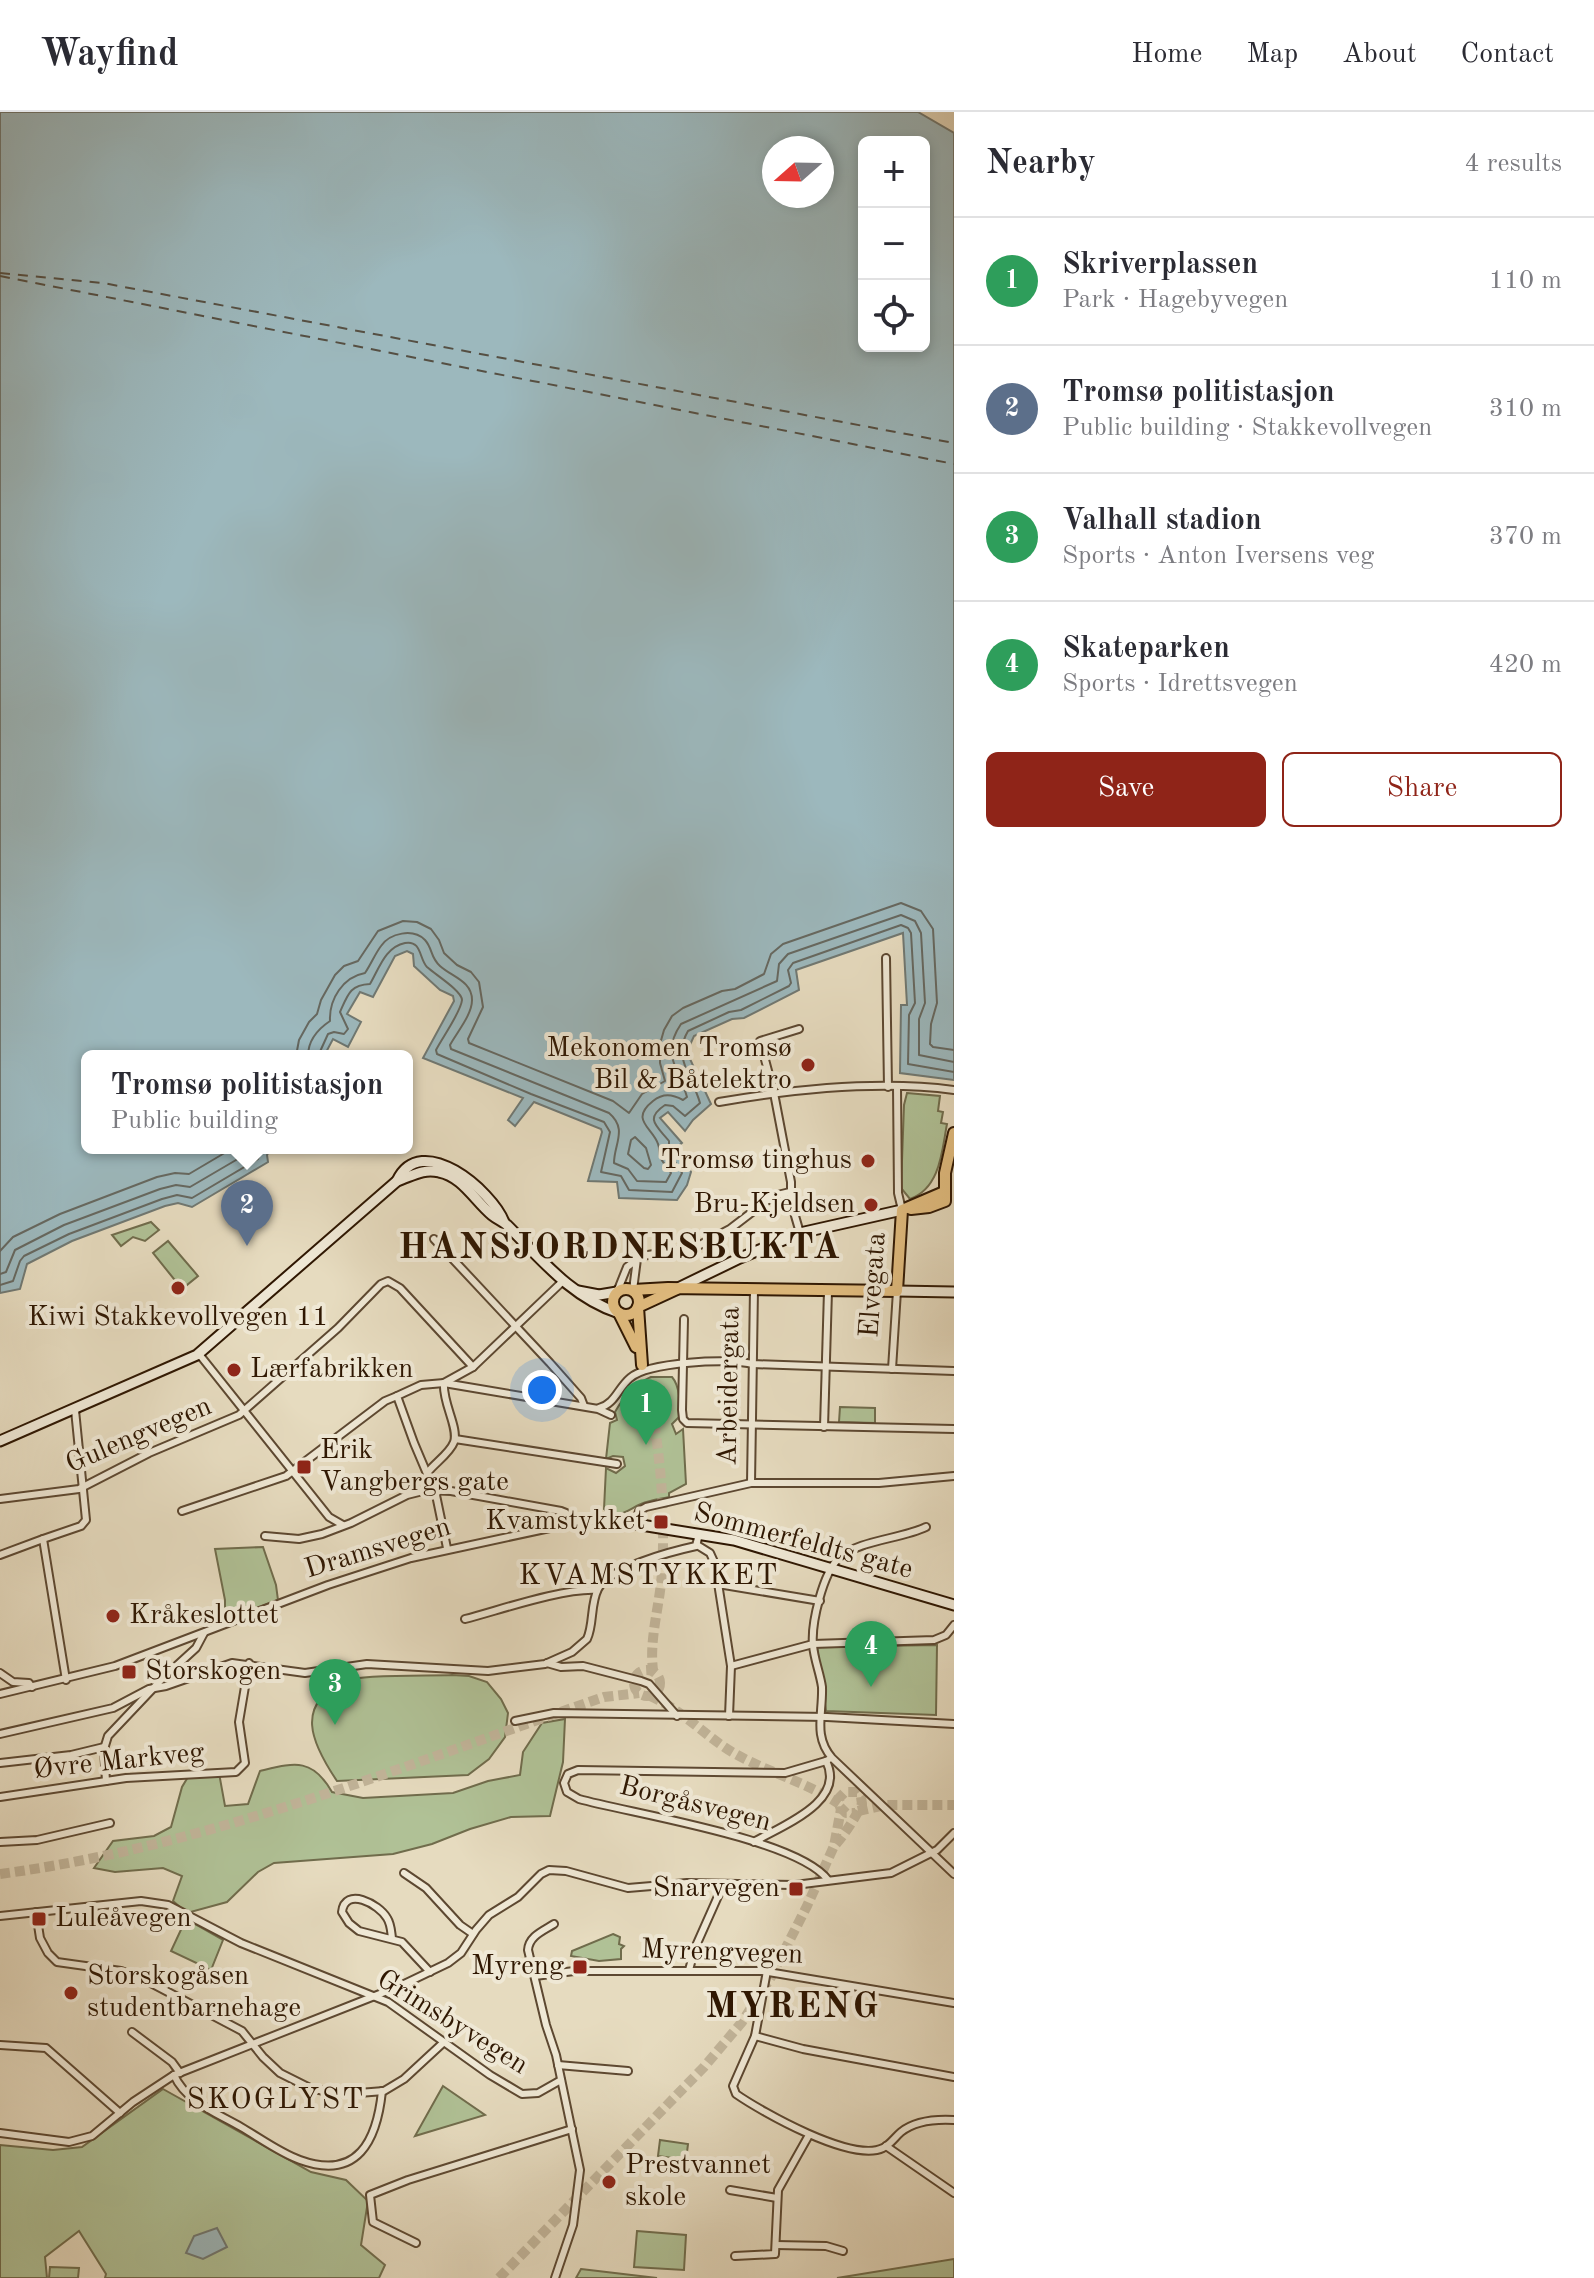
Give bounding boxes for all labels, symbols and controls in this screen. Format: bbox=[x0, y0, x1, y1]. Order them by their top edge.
text: Wayfind bbox=[40, 36, 178, 74]
text: Home bbox=[1131, 41, 1202, 69]
text: Map bbox=[1246, 41, 1298, 69]
text: About bbox=[1342, 41, 1417, 69]
text: Contact bbox=[1461, 41, 1554, 69]
north arrow bbox=[762, 136, 834, 208]
map controls bbox=[858, 136, 930, 352]
button: + bbox=[858, 136, 930, 208]
text: Nearby bbox=[986, 147, 1096, 181]
text: 4 results bbox=[1464, 151, 1562, 177]
button: − bbox=[858, 208, 930, 280]
text: Skriverplassen bbox=[1062, 250, 1258, 280]
text: 1 bbox=[1004, 268, 1020, 294]
text: 110 m bbox=[1489, 268, 1562, 294]
button: locate bbox=[858, 280, 930, 352]
text: Park · Hagebyvegen bbox=[1062, 287, 1288, 313]
text: Tromsø politistasjon bbox=[1062, 378, 1335, 408]
text: 2 bbox=[1004, 396, 1020, 422]
text: 310 m bbox=[1489, 396, 1562, 422]
text: Public building · Stakkevollvegen bbox=[1062, 415, 1432, 441]
text: Valhall stadion bbox=[1062, 506, 1262, 536]
text: 3 bbox=[1004, 524, 1020, 550]
text: 370 m bbox=[1489, 524, 1562, 550]
text: Sports · Anton Iversens veg bbox=[1062, 543, 1374, 569]
text: Skateparken bbox=[1062, 634, 1230, 664]
text: 4 bbox=[1004, 652, 1020, 678]
text: 420 m bbox=[1489, 652, 1562, 678]
text: Sports · Idrettsvegen bbox=[1062, 671, 1298, 697]
button: Save bbox=[986, 752, 1266, 827]
button: Share bbox=[1282, 752, 1562, 827]
place label: Mekonomen Tromsø Bil & Båtelektro bbox=[546, 1035, 792, 1095]
popup bbox=[81, 1050, 413, 1154]
marker: Mekonomen Tromsø Bil & Båtelektro bbox=[799, 1056, 817, 1074]
text: Tromsø politistasjon bbox=[111, 1071, 383, 1101]
text: Public building bbox=[111, 1108, 278, 1134]
place label: Tromsø tinghus bbox=[661, 1147, 852, 1175]
marker: Tromsø tinghus bbox=[859, 1152, 877, 1170]
pin: 2 bbox=[221, 1180, 273, 1246]
place label: Bru-Kjeldsen bbox=[694, 1191, 855, 1219]
marker: Bru-Kjeldsen bbox=[862, 1196, 880, 1214]
district label: HANSJORDNESBUKTA bbox=[398, 1231, 842, 1267]
street label: Elvegata bbox=[856, 1231, 892, 1339]
marker: Kiwi Stakkevollvegen 11 bbox=[169, 1279, 187, 1297]
place label: Kiwi Stakkevollvegen 11 bbox=[27, 1304, 329, 1332]
street label: Arbeidergata bbox=[715, 1306, 745, 1466]
place label: Lærfabrikken bbox=[250, 1356, 413, 1384]
marker: Lærfabrikken bbox=[225, 1361, 243, 1379]
your location bbox=[522, 1370, 562, 1410]
pin: 1 bbox=[620, 1379, 672, 1445]
street label: Gulengvegen bbox=[62, 1393, 216, 1479]
place label: Erik Vangbergs gate bbox=[320, 1437, 509, 1497]
marker: Erik Vangbergs gate bbox=[295, 1458, 313, 1476]
street label: Sommerfeldts gate bbox=[690, 1499, 916, 1585]
place label: Kvamstykket bbox=[485, 1508, 645, 1536]
marker: Kvamstykket bbox=[652, 1513, 670, 1531]
street label: Dramsvegen bbox=[302, 1514, 454, 1584]
district label: KVAMSTYKKET bbox=[519, 1561, 779, 1591]
place label: Kråkeslottet bbox=[129, 1602, 279, 1630]
marker: Kråkeslottet bbox=[104, 1607, 122, 1625]
pin: 4 bbox=[845, 1621, 897, 1687]
place label: Storskogen bbox=[145, 1658, 281, 1686]
pin: 3 bbox=[309, 1659, 361, 1725]
marker: Storskogen bbox=[120, 1663, 138, 1681]
street label: Øvre Markveg bbox=[32, 1739, 206, 1785]
street label: Borgåsvegen bbox=[616, 1773, 774, 1837]
place label: Snarvegen bbox=[653, 1875, 780, 1903]
marker: Snarvegen bbox=[787, 1880, 805, 1898]
place label: Luleåvegen bbox=[55, 1905, 192, 1933]
marker: Luleåvegen bbox=[30, 1910, 48, 1928]
street label: Myrengvegen bbox=[640, 1936, 804, 1970]
place label: Myreng bbox=[471, 1953, 564, 1981]
marker: Myreng bbox=[571, 1958, 589, 1976]
place label: Storskogåsen studentbarnehage bbox=[87, 1963, 301, 2023]
street label: Grimsbyvegen bbox=[372, 1965, 532, 2081]
marker: Storskogåsen studentbarnehage bbox=[62, 1984, 80, 2002]
district label: MYRENG bbox=[705, 1990, 881, 2026]
district label: SKOGLYST bbox=[187, 2085, 365, 2115]
place label: Prestvannet skole bbox=[625, 2152, 771, 2212]
marker: Prestvannet skole bbox=[600, 2173, 618, 2191]

